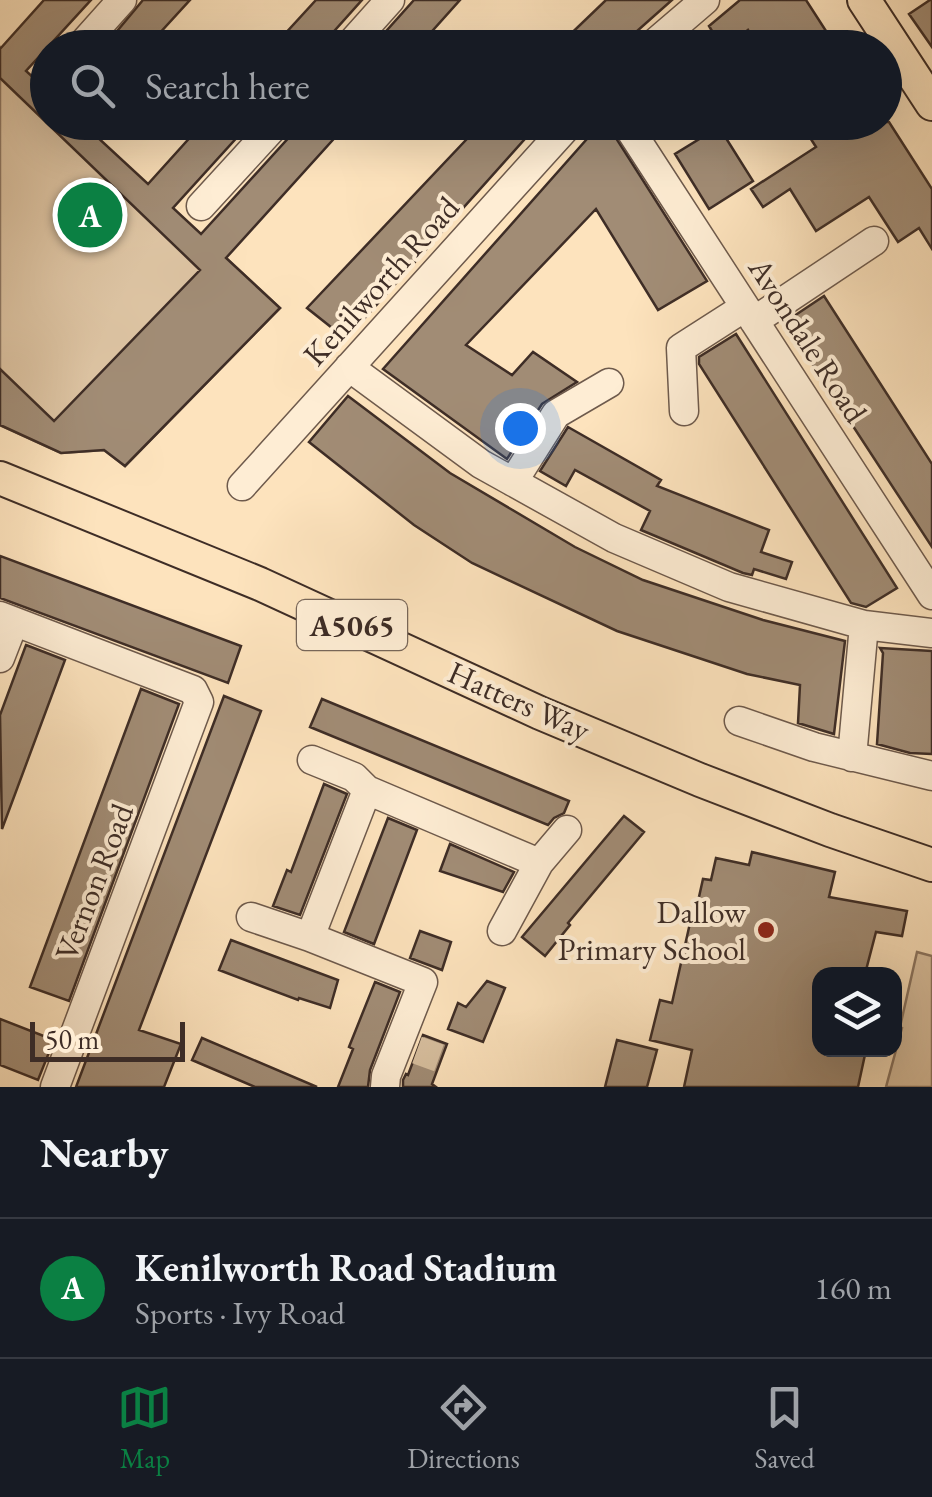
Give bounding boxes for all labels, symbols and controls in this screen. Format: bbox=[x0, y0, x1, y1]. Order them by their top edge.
search box bbox=[30, 30, 902, 140]
icon: search bbox=[65, 58, 120, 113]
text: Search here bbox=[145, 61, 310, 110]
pin: A bbox=[58, 178, 122, 252]
street label: Kenilworth Road bbox=[294, 187, 469, 375]
street label: Avondale Road bbox=[739, 249, 877, 431]
your location bbox=[495, 403, 546, 454]
road number: A5065 bbox=[297, 600, 407, 650]
street label: Hatters Way bbox=[441, 651, 598, 751]
street label: Vernon Road bbox=[45, 797, 143, 966]
place label: Dallow Primary School bbox=[558, 891, 747, 970]
marker: Dallow Primary School bbox=[755, 919, 777, 941]
map controls bbox=[812, 967, 902, 1057]
button: layers bbox=[812, 967, 902, 1057]
scale bar bbox=[30, 1017, 185, 1062]
text: 50 m bbox=[45, 1021, 99, 1057]
text: Nearby bbox=[40, 1125, 169, 1180]
text: Kenilworth Road Stadium bbox=[135, 1243, 557, 1292]
text: A bbox=[61, 1267, 84, 1309]
text: 160 m bbox=[815, 1267, 892, 1309]
text: Sports · Ivy Road bbox=[135, 1292, 345, 1334]
tab: Map bbox=[117, 1380, 172, 1476]
tab: Directions bbox=[407, 1380, 520, 1476]
tab: Saved bbox=[755, 1380, 815, 1476]

